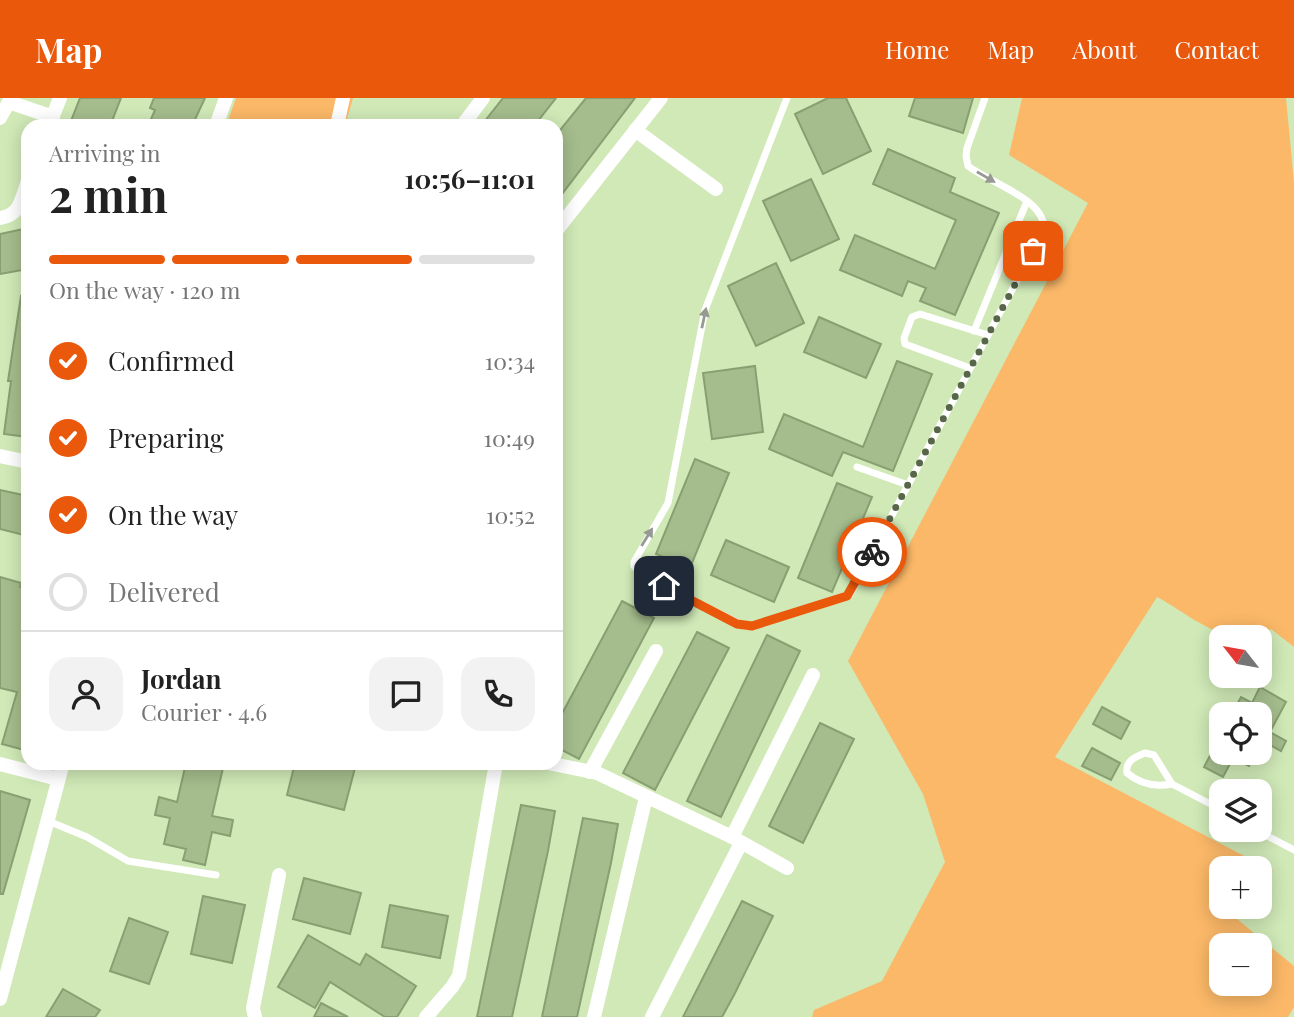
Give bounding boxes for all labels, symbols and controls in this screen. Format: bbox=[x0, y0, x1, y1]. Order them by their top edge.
text: Map bbox=[35, 27, 102, 71]
text: Home bbox=[885, 33, 949, 65]
text: Map bbox=[987, 33, 1034, 65]
text: About bbox=[1072, 33, 1136, 65]
text: Contact bbox=[1174, 33, 1259, 65]
text: Arriving in bbox=[49, 137, 161, 168]
text: 10:56–11:01 bbox=[405, 161, 535, 196]
text: 2 min bbox=[49, 163, 168, 225]
one-way arrow bbox=[976, 171, 996, 183]
pin bbox=[1003, 221, 1063, 281]
icon: bag bbox=[1014, 232, 1052, 270]
text: On the way · 120 m bbox=[49, 274, 241, 305]
one-way arrow bbox=[698, 307, 709, 329]
icon: check bbox=[49, 342, 87, 380]
text: Confirmed bbox=[108, 343, 235, 378]
text: 10:34 bbox=[485, 345, 535, 376]
icon: check bbox=[49, 419, 87, 457]
text: Preparing bbox=[108, 420, 224, 455]
text: 10:49 bbox=[484, 422, 535, 453]
icon: check bbox=[49, 496, 87, 534]
text: On the way bbox=[108, 497, 238, 532]
text: 10:52 bbox=[486, 499, 535, 530]
courier bbox=[837, 517, 907, 587]
one-way arrow bbox=[641, 527, 654, 546]
icon: bike bbox=[853, 533, 891, 571]
pin bbox=[634, 556, 694, 616]
icon: home bbox=[645, 567, 683, 605]
text: Delivered bbox=[108, 574, 220, 609]
north arrow bbox=[1209, 625, 1272, 688]
map controls bbox=[1209, 625, 1272, 996]
button: person bbox=[49, 657, 123, 731]
button: chat bbox=[369, 657, 443, 731]
button: phone bbox=[461, 657, 535, 731]
text: Jordan bbox=[141, 661, 221, 696]
text: Courier · 4.6 bbox=[141, 696, 267, 727]
button: locate bbox=[1209, 702, 1272, 765]
button: layers bbox=[1209, 779, 1272, 842]
button: + bbox=[1209, 856, 1272, 919]
button: − bbox=[1209, 933, 1272, 996]

